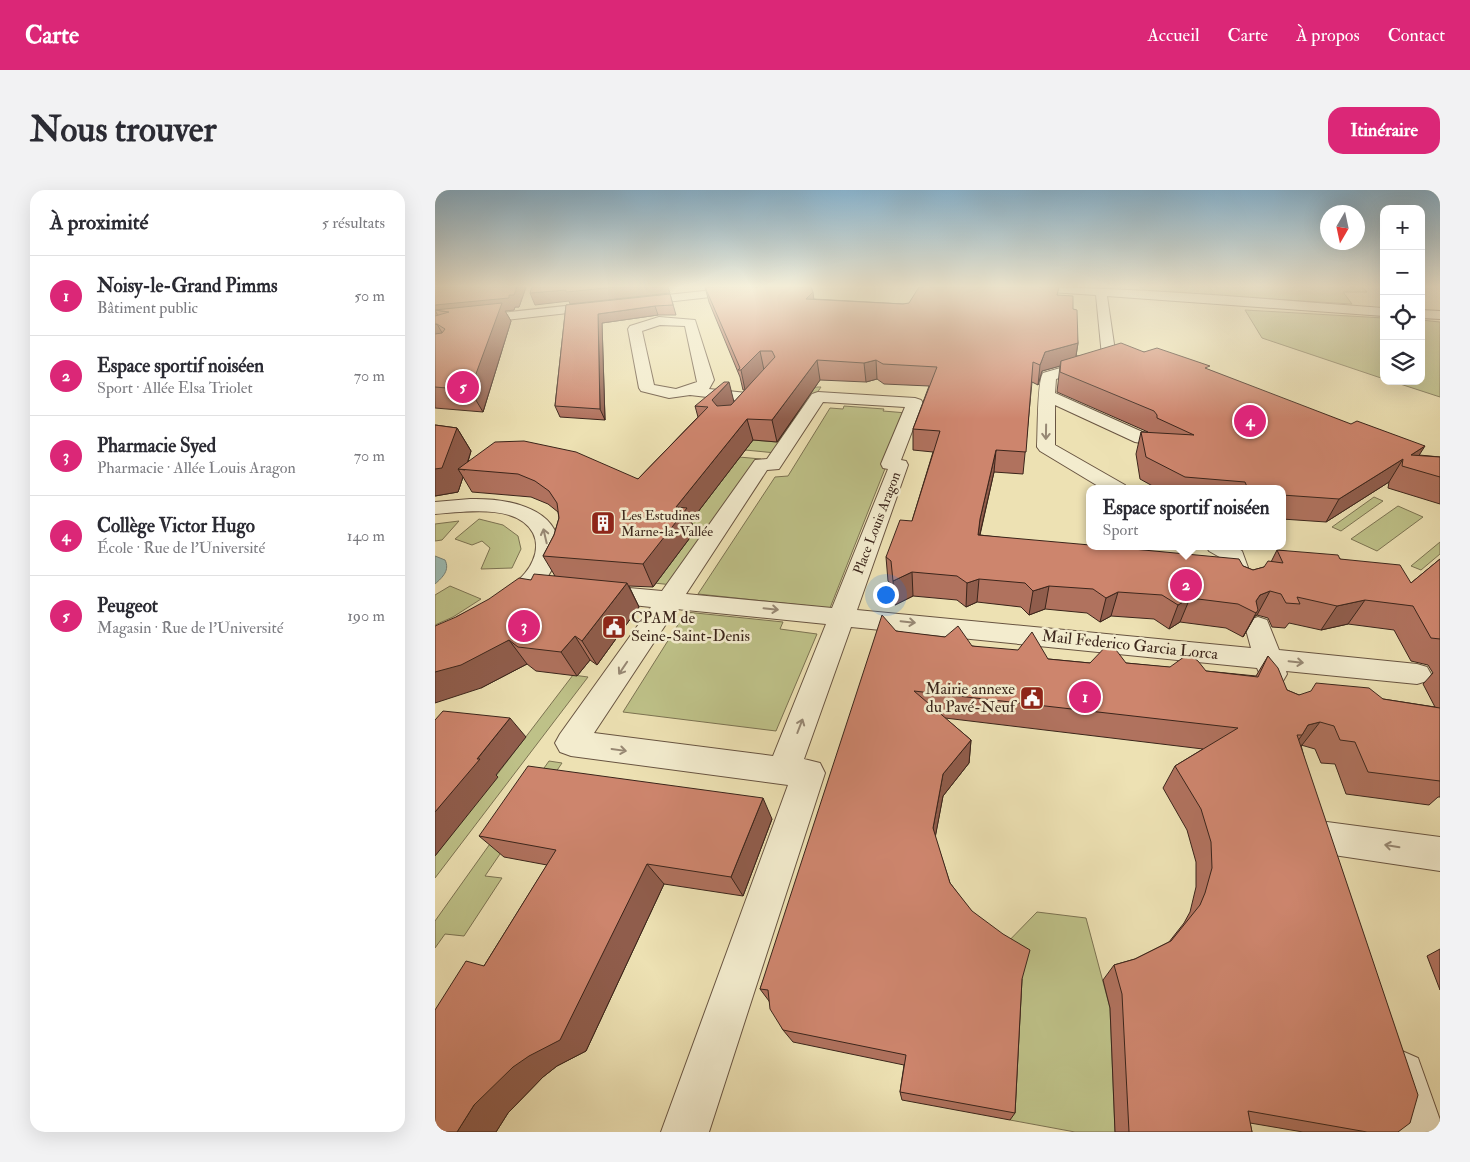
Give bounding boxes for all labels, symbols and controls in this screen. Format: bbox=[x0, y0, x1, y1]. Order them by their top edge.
text: Carte bbox=[25, 20, 79, 51]
text: Accueil bbox=[1147, 24, 1200, 47]
text: Carte bbox=[1228, 24, 1268, 47]
text: À propos bbox=[1296, 24, 1360, 47]
text: Contact bbox=[1388, 24, 1445, 47]
button: Itinéraire bbox=[1328, 107, 1440, 154]
text: Nous trouver bbox=[30, 108, 217, 152]
north arrow bbox=[1320, 205, 1365, 250]
map controls bbox=[1380, 205, 1425, 385]
button: + bbox=[1380, 205, 1425, 250]
text: À proximité bbox=[50, 209, 148, 236]
text: 5 résultats bbox=[322, 213, 385, 233]
button: − bbox=[1380, 250, 1425, 295]
text: Noisy-le-Grand Pimms bbox=[97, 274, 277, 298]
text: 1 bbox=[63, 286, 69, 306]
text: 50 m bbox=[354, 286, 385, 306]
button: locate bbox=[1380, 295, 1425, 340]
text: Bâtiment public bbox=[97, 298, 198, 318]
button: layers bbox=[1380, 340, 1425, 385]
text: Espace sportif noiséen bbox=[97, 354, 264, 378]
text: 2 bbox=[62, 366, 70, 386]
text: 70 m bbox=[354, 366, 385, 386]
pin: 5 bbox=[447, 368, 479, 406]
text: Sport · Allée Elsa Triolet bbox=[97, 378, 253, 398]
pin: 4 bbox=[1234, 402, 1266, 440]
one-way arrow bbox=[1041, 423, 1051, 439]
text: Pharmacie Syed bbox=[97, 434, 216, 458]
text: 3 bbox=[63, 446, 69, 466]
text: 70 m bbox=[354, 446, 385, 466]
text: Pharmacie · Allée Louis Aragon bbox=[97, 458, 296, 478]
street label: Place Louis Aragon bbox=[850, 469, 904, 577]
popup bbox=[1086, 485, 1286, 550]
text: Espace sportif noiséen bbox=[1102, 496, 1270, 520]
place label: Les Estudines Marne-la-Vallée bbox=[621, 507, 713, 540]
building icon: Les Estudines Marne-la-Vallée bbox=[590, 510, 616, 536]
text: Collège Victor Hugo bbox=[97, 514, 255, 538]
text: Sport bbox=[1102, 520, 1138, 540]
text: 4 bbox=[62, 526, 70, 546]
text: 140 m bbox=[347, 526, 385, 546]
one-way arrow bbox=[540, 529, 549, 545]
text: École · Rue de l'Université bbox=[97, 538, 265, 558]
pin: 2 bbox=[1170, 566, 1202, 604]
your location bbox=[873, 582, 899, 608]
text: Peugeot bbox=[97, 594, 158, 618]
one-way arrow bbox=[763, 604, 779, 614]
text: 5 bbox=[62, 606, 70, 626]
text: 190 m bbox=[347, 606, 385, 626]
pin: 3 bbox=[508, 607, 540, 645]
place label: CPAM de Seine-Saint-Denis bbox=[631, 608, 750, 646]
public building icon: CPAM de Seine-Saint-Denis bbox=[601, 614, 627, 640]
one-way arrow bbox=[899, 617, 915, 627]
text: Magasin · Rue de l'Université bbox=[97, 618, 283, 638]
street label: Mail Federico Garcia Lorca bbox=[1041, 626, 1220, 664]
one-way arrow bbox=[1287, 657, 1303, 666]
one-way arrow bbox=[618, 661, 628, 675]
pin: 1 bbox=[1069, 678, 1101, 716]
place label: Mairie annexe du Pavé-Neuf bbox=[925, 679, 1018, 717]
public building icon: Mairie annexe du Pavé-Neuf bbox=[1019, 685, 1045, 711]
one-way arrow bbox=[796, 719, 805, 734]
one-way arrow bbox=[611, 745, 627, 755]
one-way arrow bbox=[1384, 841, 1400, 851]

